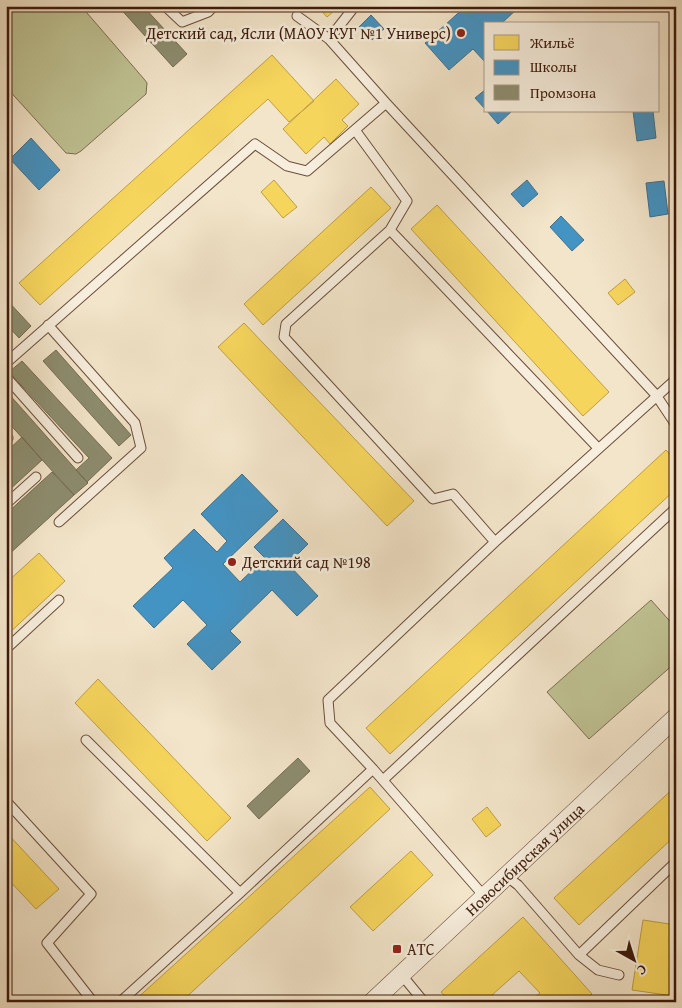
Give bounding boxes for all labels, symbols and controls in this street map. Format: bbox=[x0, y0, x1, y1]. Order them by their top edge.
place label: Детский сад, Ясли (МАОУ КУГ №1 Универс) bbox=[145, 21, 451, 45]
legend bbox=[484, 22, 660, 112]
marker: Детский сад, Ясли (МАОУ КУГ №1 Универс) bbox=[455, 27, 467, 39]
text: Жильё bbox=[529, 32, 575, 53]
text: Школы bbox=[530, 56, 577, 77]
text: Промзона bbox=[530, 82, 597, 103]
place label: Детский сад №198 bbox=[241, 550, 371, 574]
marker: Детский сад №198 bbox=[226, 556, 238, 568]
street label: Новосибирская улица bbox=[459, 797, 590, 921]
north arrow bbox=[610, 936, 660, 986]
place label: АТС bbox=[407, 937, 435, 961]
marker: АТС bbox=[391, 943, 403, 955]
text: С bbox=[633, 960, 652, 980]

